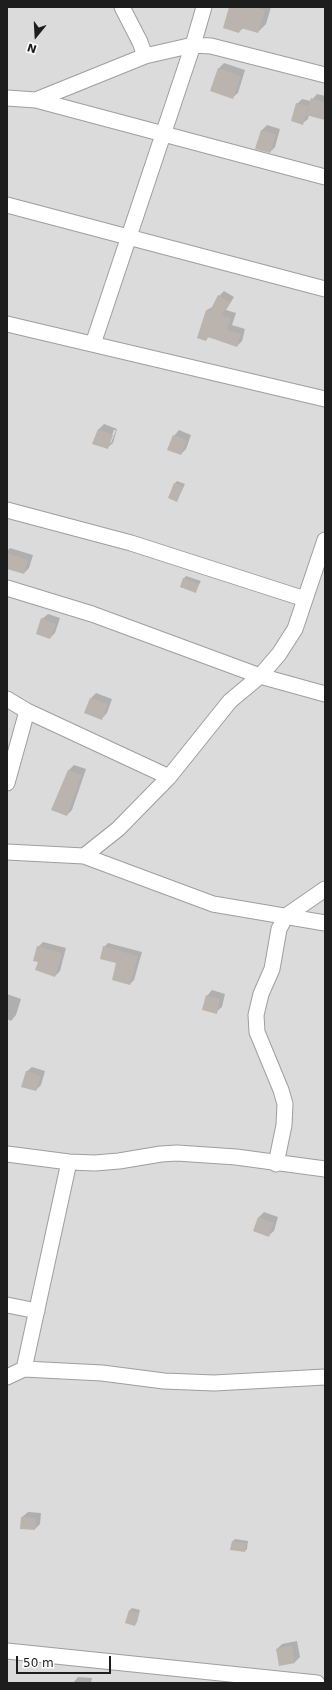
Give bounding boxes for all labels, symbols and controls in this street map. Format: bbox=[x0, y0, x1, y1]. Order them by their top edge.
north arrow bbox=[16, 16, 56, 56]
text: N bbox=[26, 40, 39, 55]
scale bar bbox=[18, 1648, 113, 1674]
text: 50 m bbox=[23, 1656, 54, 1670]

